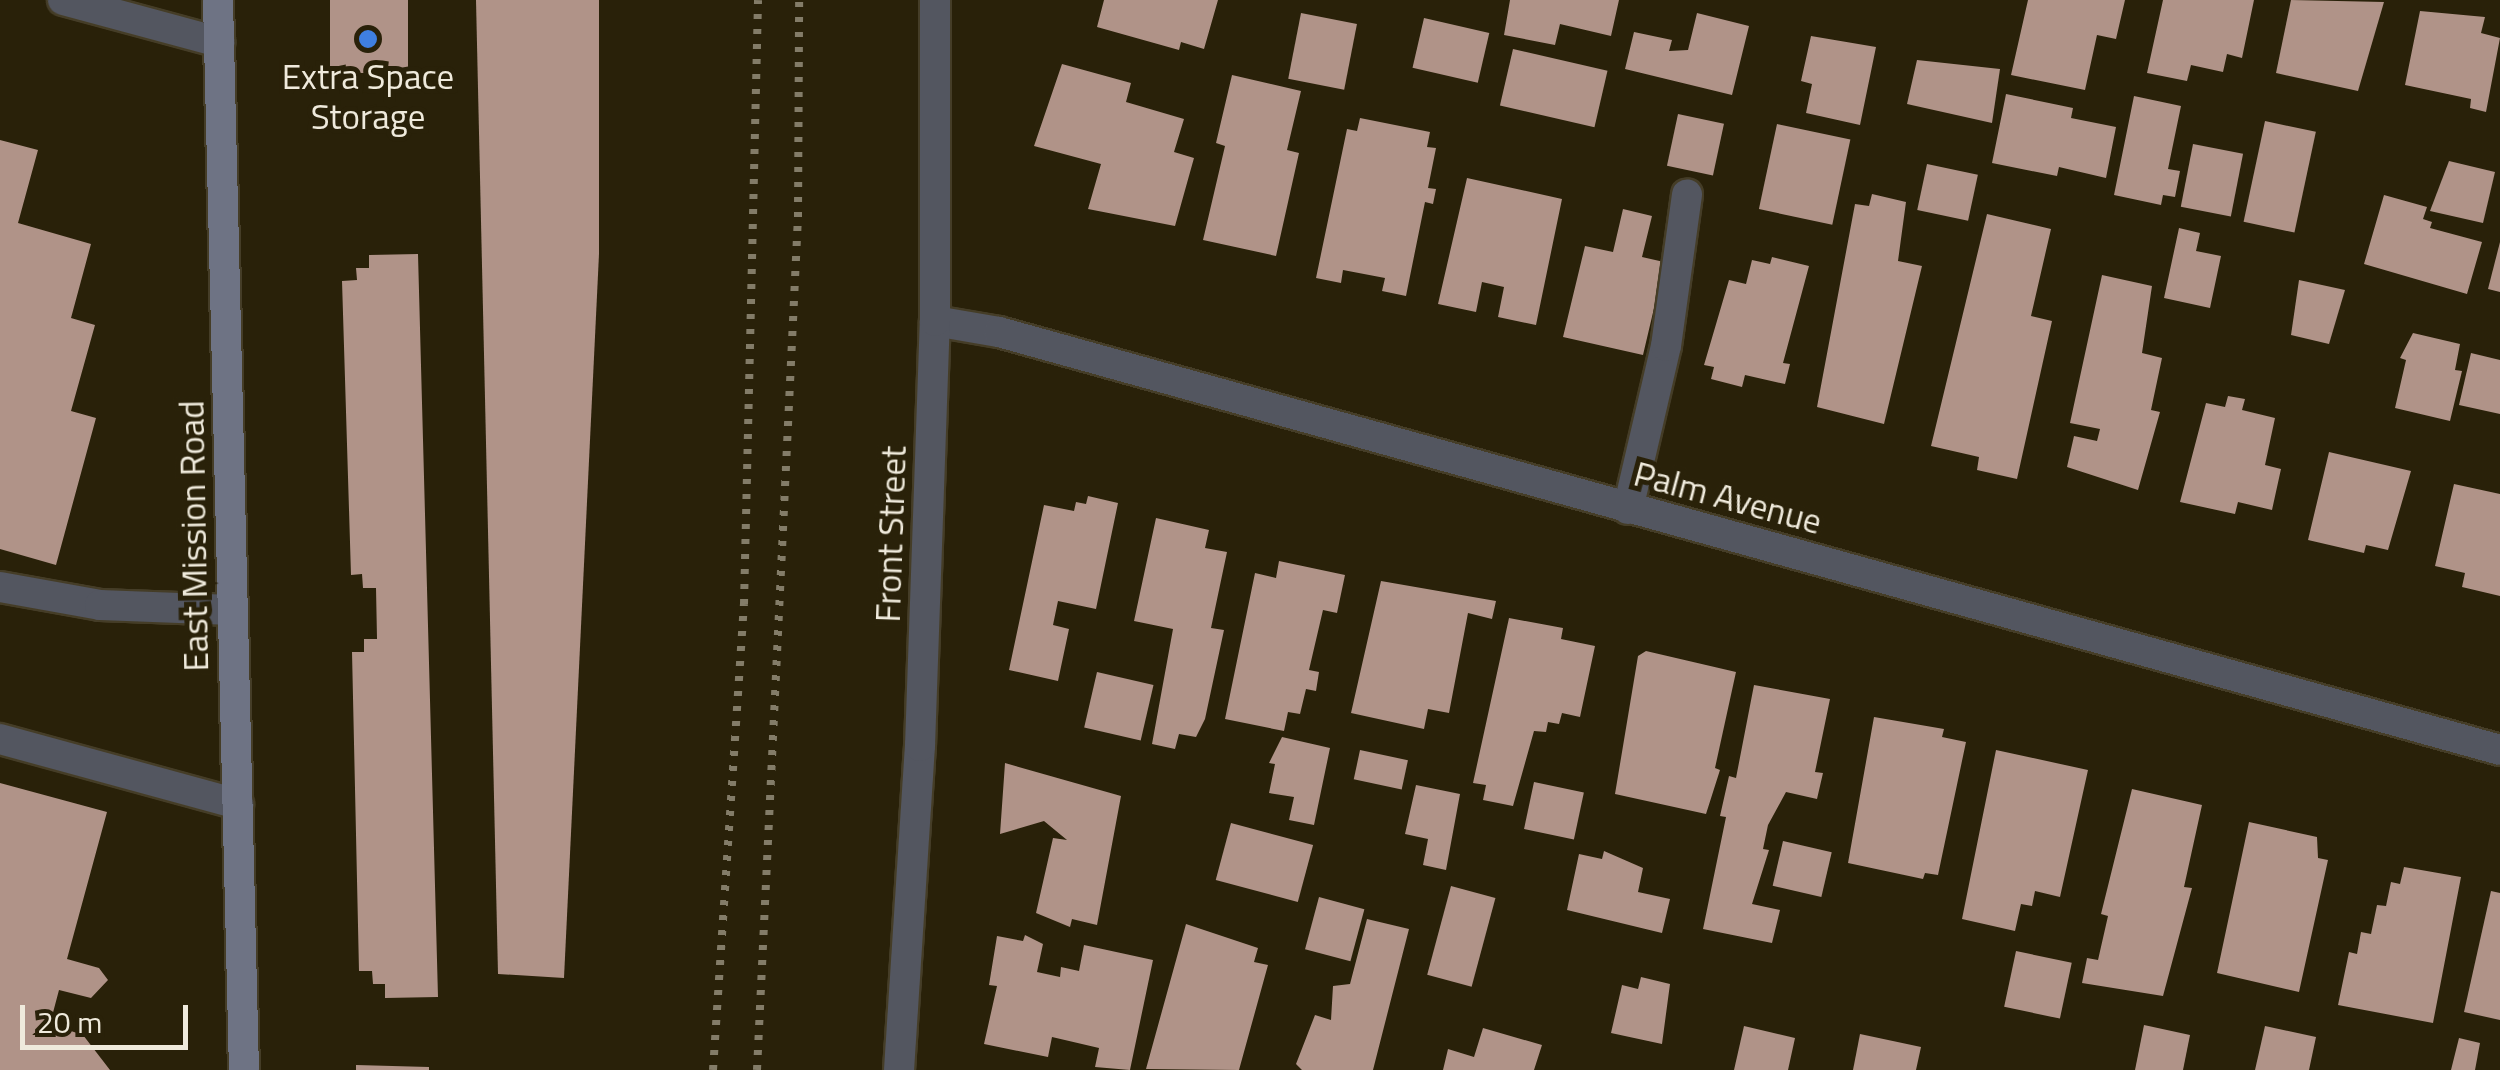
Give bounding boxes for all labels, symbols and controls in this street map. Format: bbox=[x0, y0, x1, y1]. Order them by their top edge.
marker: Extra Space Storage bbox=[357, 28, 379, 50]
place label: Extra Space Storage bbox=[282, 55, 454, 137]
street label: East Mission Road bbox=[170, 400, 216, 672]
street label: Front Street bbox=[866, 445, 914, 623]
street label: Palm Avenue bbox=[1630, 452, 1826, 542]
scale bar bbox=[25, 985, 192, 1047]
text: 20 m bbox=[37, 999, 102, 1045]

